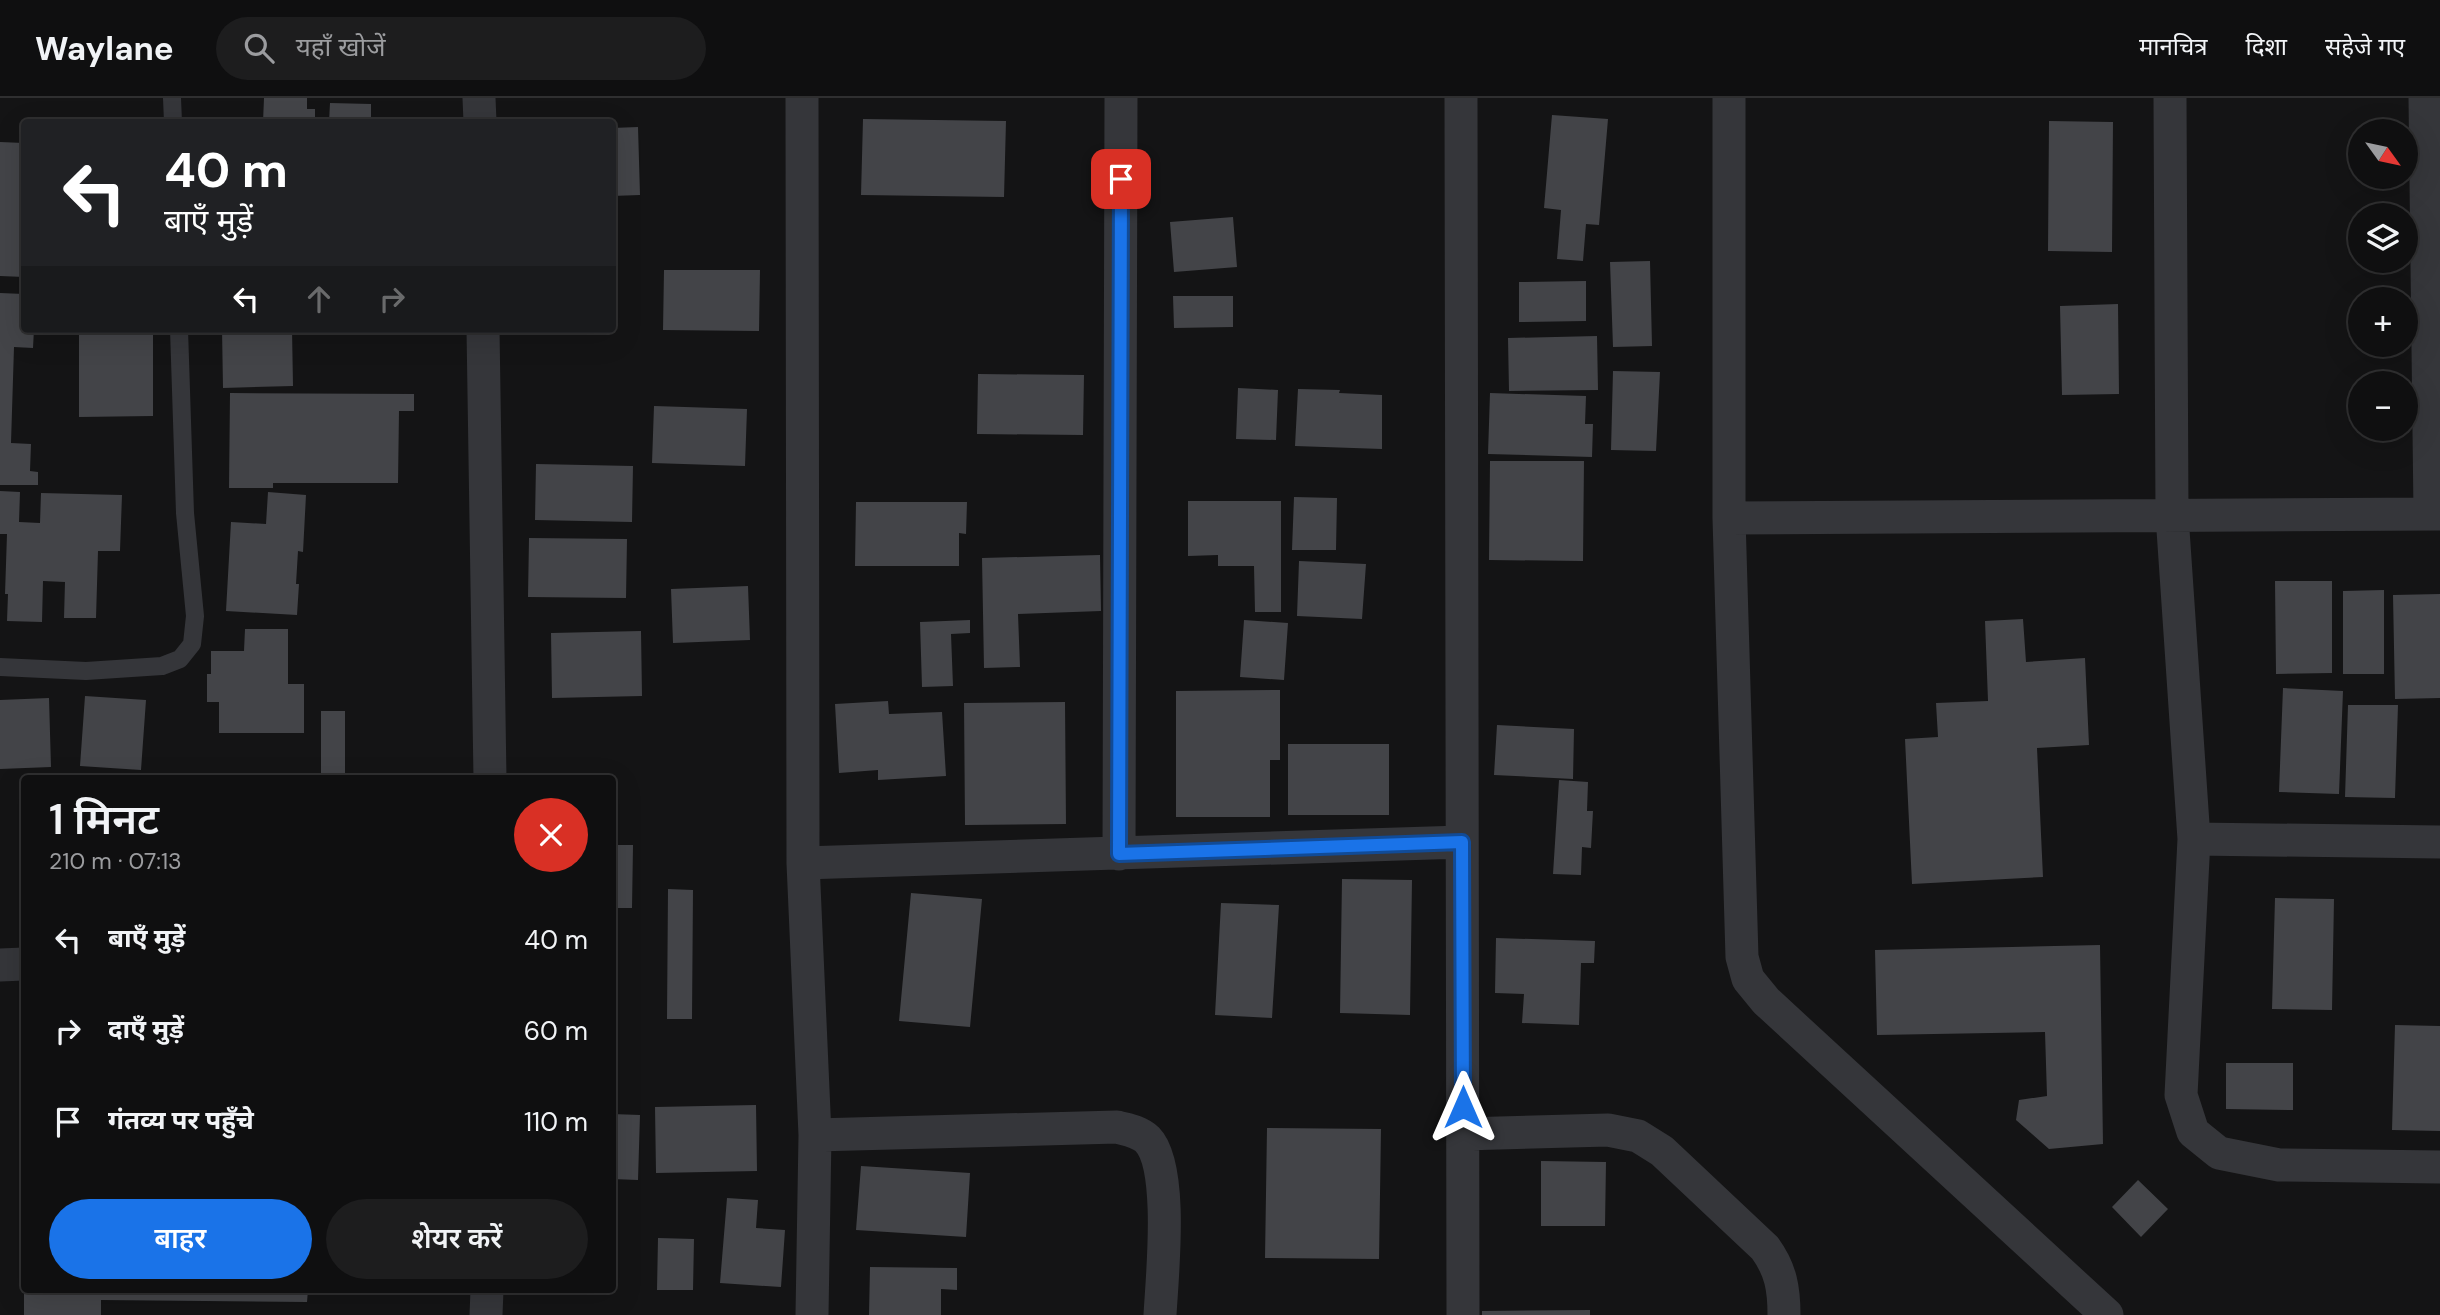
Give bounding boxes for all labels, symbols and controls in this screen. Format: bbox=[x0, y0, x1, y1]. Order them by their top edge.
search box bbox=[216, 17, 706, 80]
text: Waylane bbox=[35, 27, 174, 70]
icon: search bbox=[240, 29, 278, 67]
text: यहाँ खोजें bbox=[296, 30, 386, 64]
text: मानचित्र bbox=[2139, 31, 2208, 62]
text: दिशा bbox=[2246, 31, 2287, 62]
text: सहेजे गए bbox=[2325, 31, 2405, 62]
north arrow bbox=[2348, 119, 2418, 189]
map controls bbox=[2348, 119, 2418, 441]
text: 40 m bbox=[164, 138, 288, 202]
icon: left bbox=[49, 147, 140, 238]
pin bbox=[1091, 149, 1151, 209]
icon: arrive bbox=[1102, 160, 1140, 198]
text: बाएँ मुड़ें bbox=[164, 200, 253, 242]
button: layers bbox=[2348, 203, 2418, 273]
icon: left bbox=[227, 280, 265, 318]
icon: ahead bbox=[300, 280, 338, 318]
icon: right bbox=[373, 280, 411, 318]
button: + bbox=[2348, 287, 2418, 357]
button: − bbox=[2348, 371, 2418, 441]
text: 1 मिनट bbox=[49, 792, 159, 847]
button: close bbox=[514, 798, 588, 872]
text: 210 m · 07:13 bbox=[49, 846, 182, 876]
icon: left bbox=[49, 921, 87, 959]
text: बाएँ मुड़ें bbox=[108, 921, 185, 955]
text: 40 m bbox=[524, 923, 588, 957]
icon: right bbox=[49, 1012, 87, 1050]
text: दाएँ मुड़ें bbox=[108, 1012, 184, 1046]
text: 60 m bbox=[524, 1014, 588, 1048]
position arrow bbox=[1426, 1070, 1500, 1144]
icon: arrive bbox=[49, 1103, 87, 1141]
text: गंतव्य पर पहुँचे bbox=[108, 1103, 254, 1137]
text: 110 m bbox=[524, 1105, 588, 1139]
button: बाहर bbox=[49, 1199, 312, 1279]
button: शेयर करें bbox=[326, 1199, 588, 1279]

